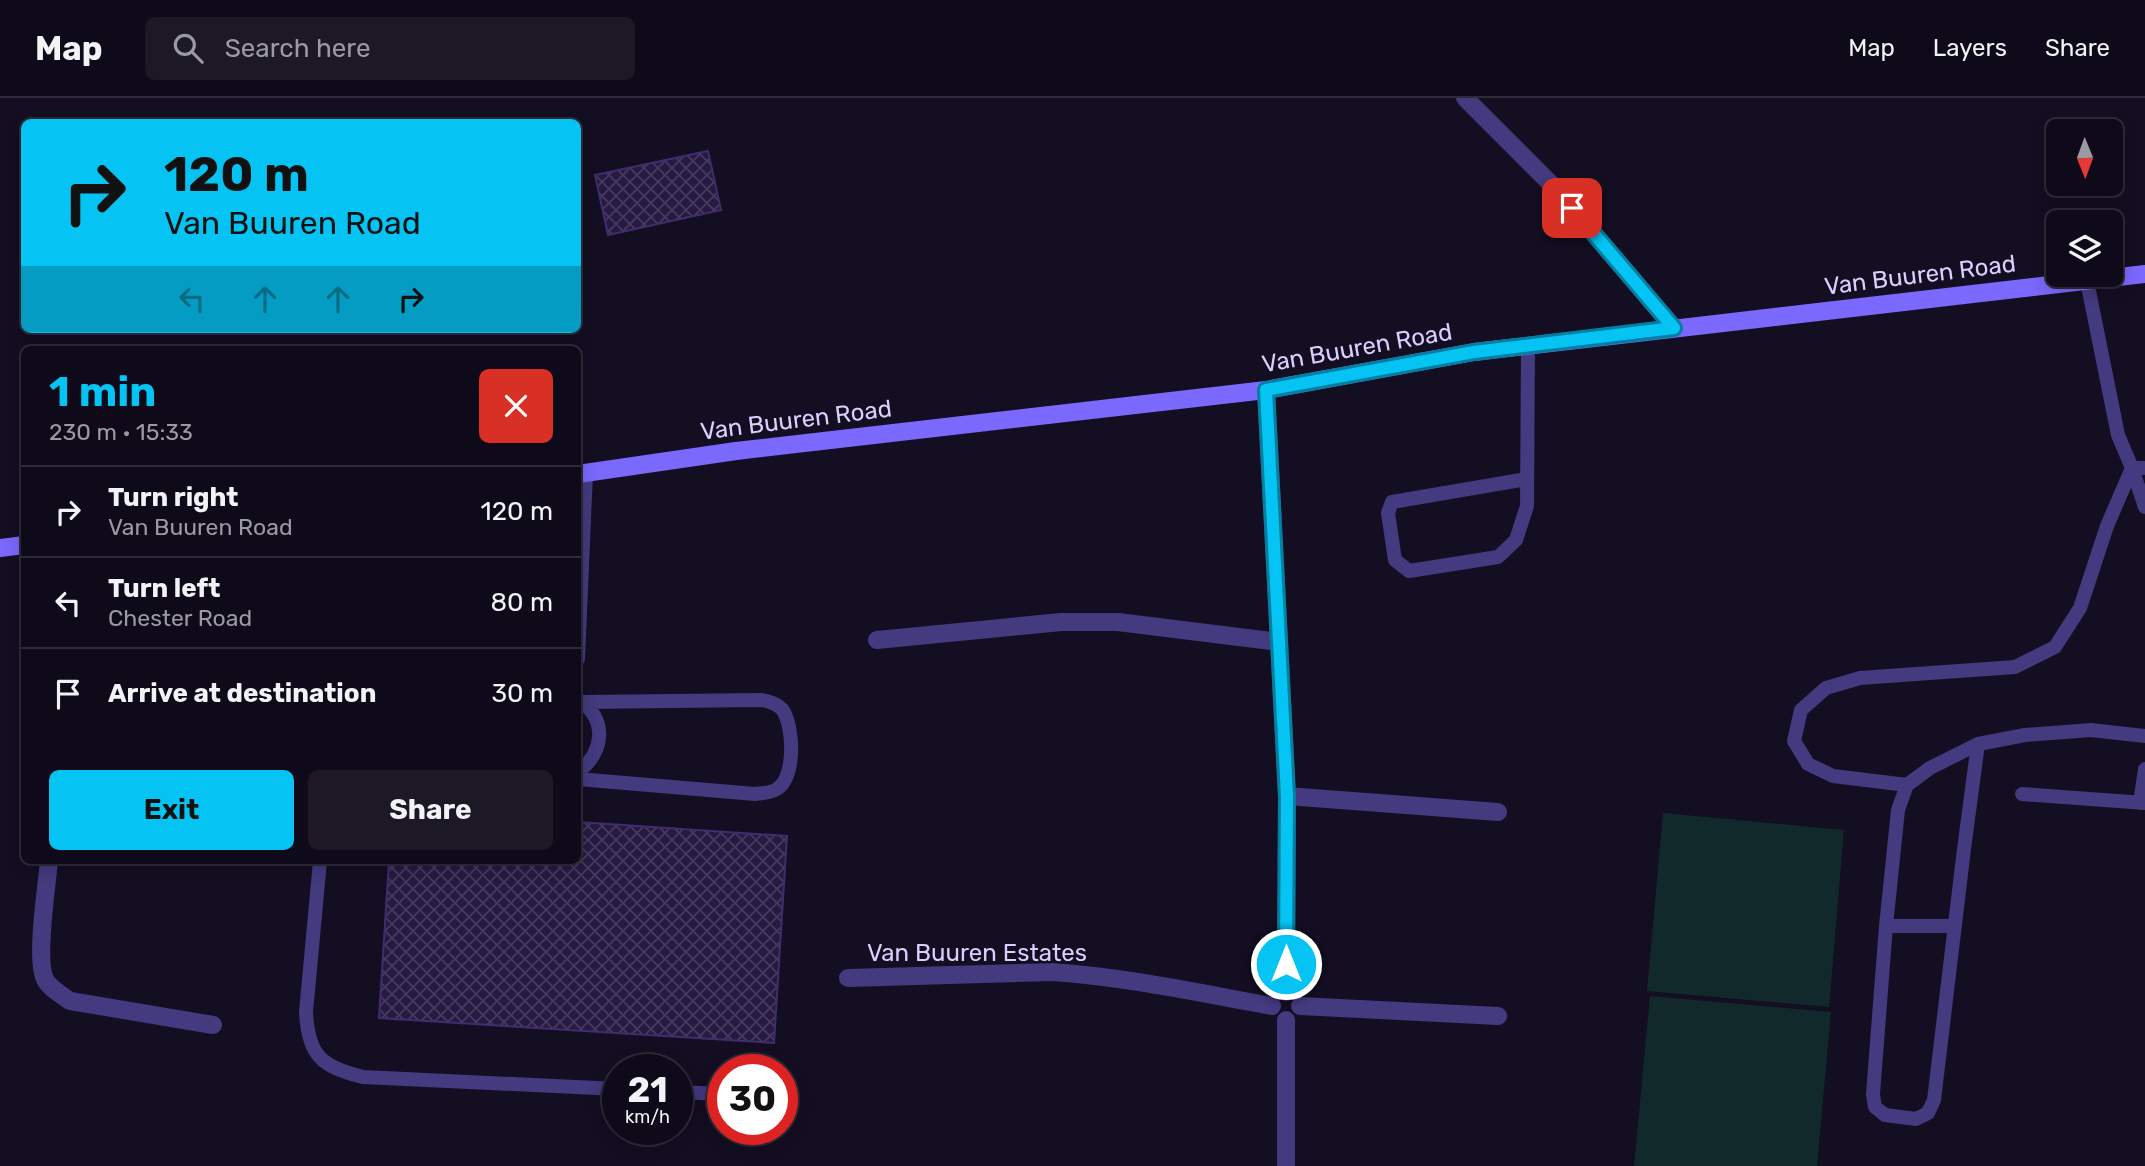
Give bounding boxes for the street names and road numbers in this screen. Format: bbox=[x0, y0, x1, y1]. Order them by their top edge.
street label: Van Buuren Road bbox=[1823, 249, 2017, 301]
street label: Van Buuren Road bbox=[1260, 317, 1454, 379]
street label: Van Buuren Road bbox=[699, 394, 893, 446]
street label: Van Buuren Estates bbox=[867, 939, 1087, 967]

